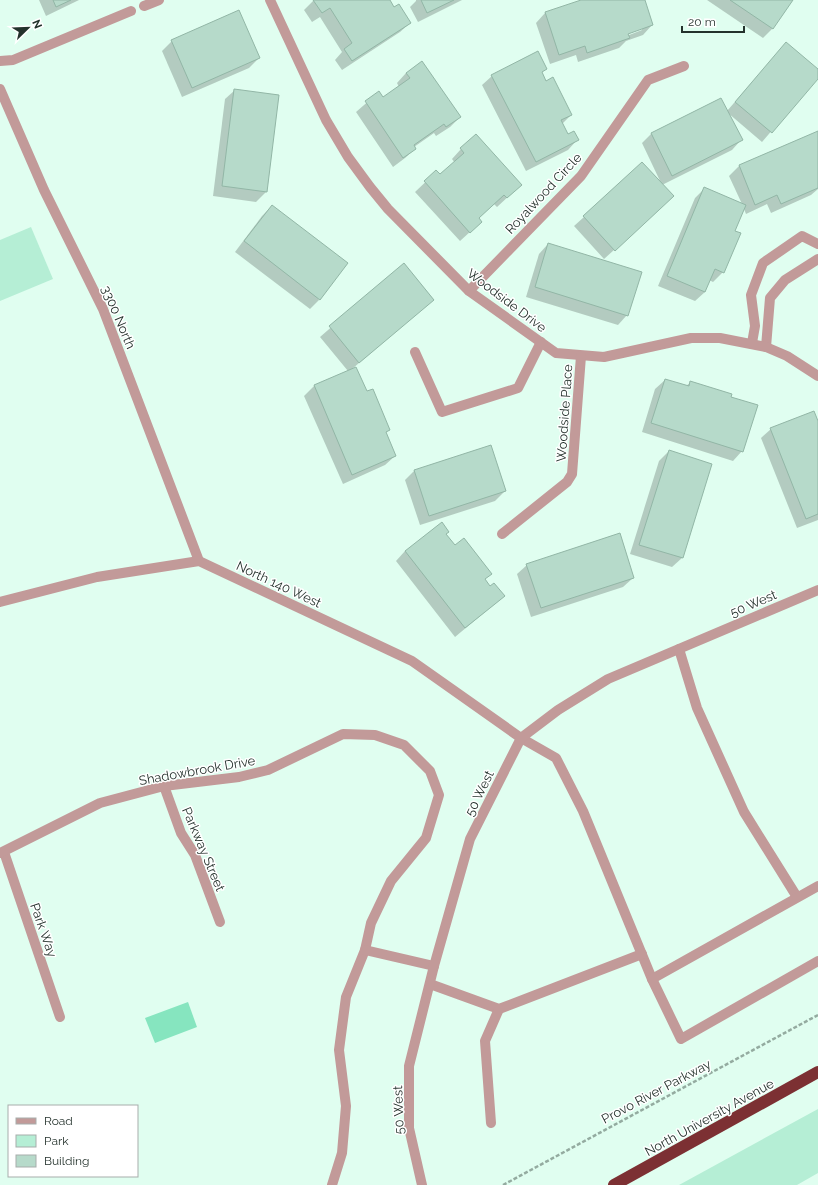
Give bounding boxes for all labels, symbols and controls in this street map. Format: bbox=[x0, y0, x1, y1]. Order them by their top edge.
north arrow bbox=[8, 8, 48, 48]
scale bar bbox=[682, 8, 744, 34]
text: 20 m bbox=[688, 15, 716, 29]
text: N bbox=[29, 18, 44, 31]
street label: Royalwood Circle bbox=[502, 150, 585, 237]
street label: Woodside Drive bbox=[464, 266, 550, 335]
street label: 3300 North bbox=[98, 283, 139, 351]
street label: Woodside Place bbox=[554, 363, 575, 462]
street label: North 140 West bbox=[234, 558, 324, 611]
street label: 50 West bbox=[728, 587, 779, 620]
street label: Shadowbrook Drive bbox=[138, 753, 257, 788]
street label: 50 West bbox=[462, 767, 497, 818]
street label: Parkway Street bbox=[179, 805, 228, 894]
street label: Park Way bbox=[27, 901, 60, 959]
street label: Provo River Parkway bbox=[599, 1056, 713, 1127]
street label: North University Avenue bbox=[642, 1076, 777, 1159]
street label: 50 West bbox=[390, 1085, 407, 1135]
legend bbox=[8, 1105, 138, 1177]
text: Road bbox=[44, 1114, 73, 1128]
text: Park bbox=[44, 1134, 69, 1148]
text: Building bbox=[44, 1154, 90, 1168]

